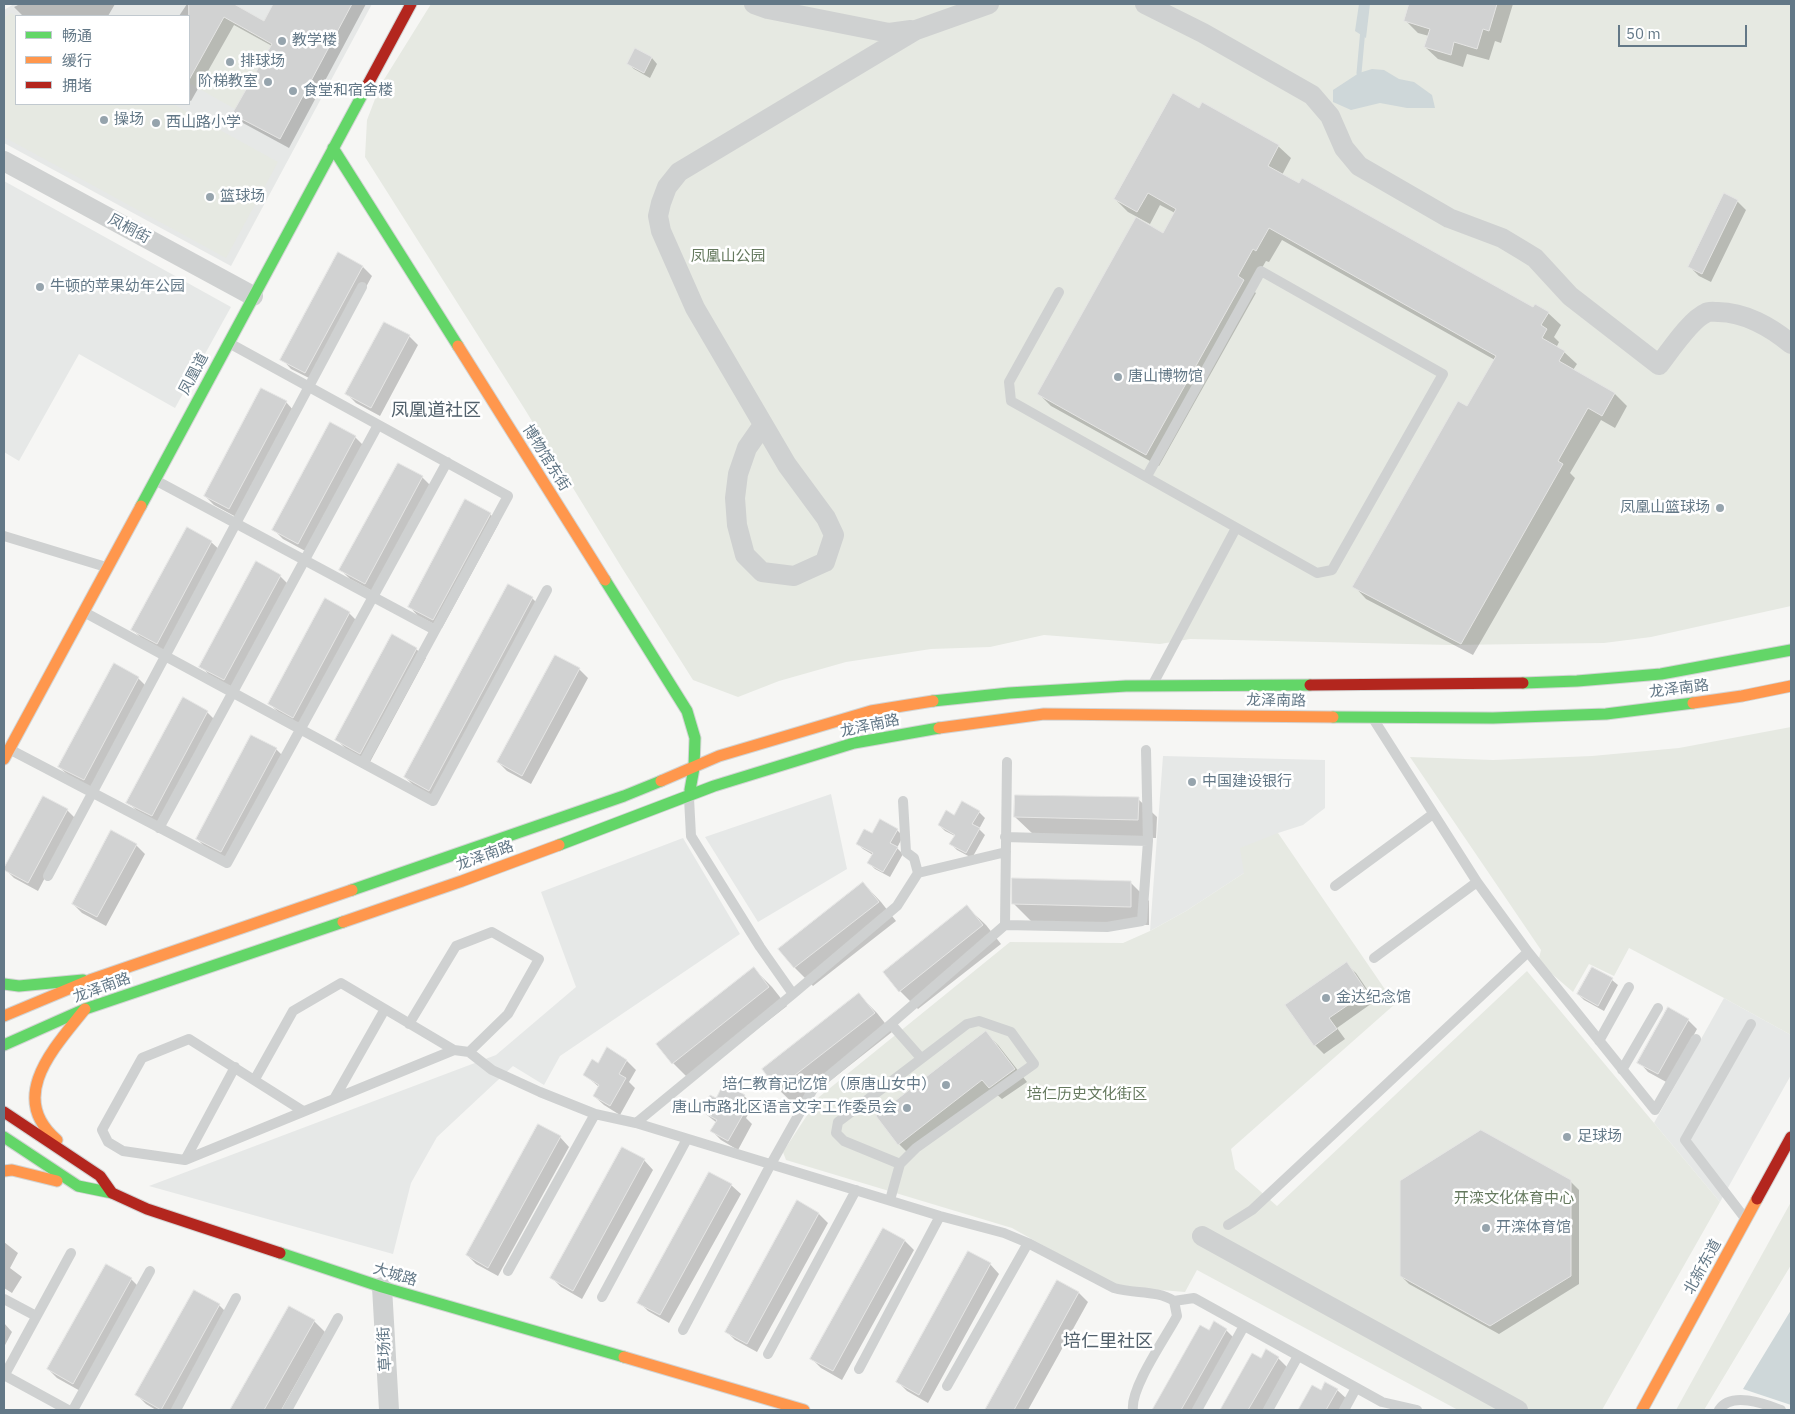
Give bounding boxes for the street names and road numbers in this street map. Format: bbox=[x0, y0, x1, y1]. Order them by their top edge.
street label: 凤桐街 bbox=[105, 210, 153, 248]
street label: 凤凰道 bbox=[175, 350, 213, 398]
street label: 博物馆东街 bbox=[518, 421, 574, 495]
street label: 龙泽南路 bbox=[1648, 676, 1710, 702]
street label: 龙泽南路 bbox=[1246, 691, 1306, 711]
street label: 龙泽南路 bbox=[839, 711, 901, 741]
street label: 龙泽南路 bbox=[454, 837, 516, 875]
street label: 龙泽南路 bbox=[71, 969, 133, 1007]
street label: 北新东道 bbox=[1681, 1236, 1725, 1298]
street label: 大城路 bbox=[371, 1260, 419, 1290]
street label: 草场街 bbox=[375, 1326, 395, 1372]

